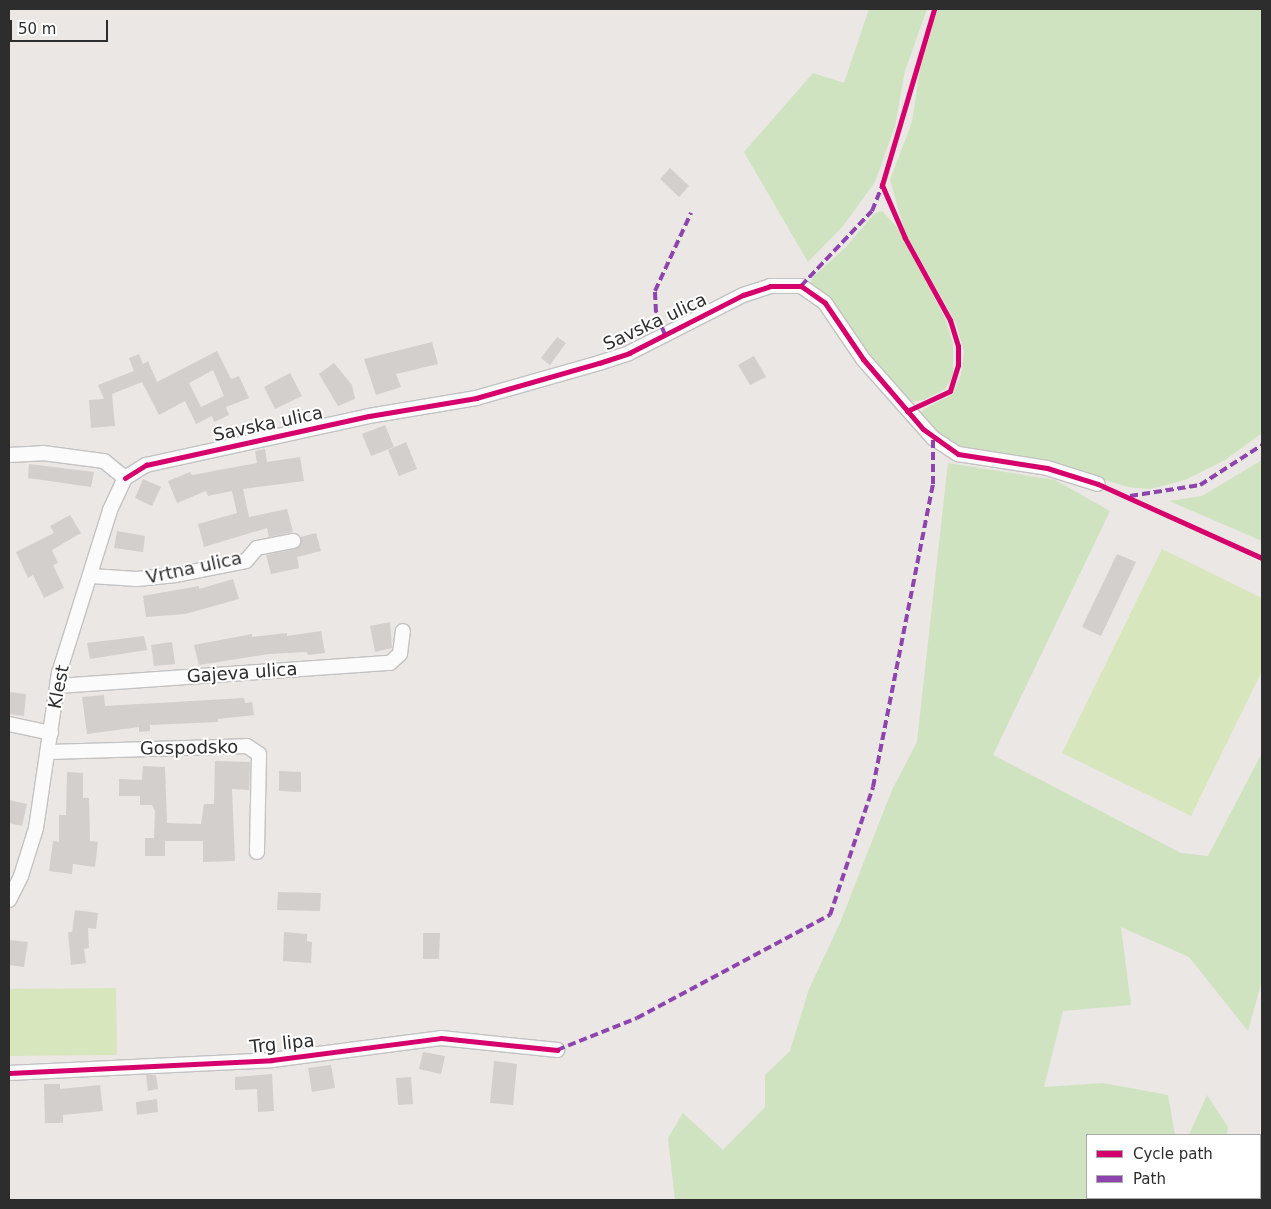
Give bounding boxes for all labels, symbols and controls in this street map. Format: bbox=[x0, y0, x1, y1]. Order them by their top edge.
scale bar bbox=[12, 10, 110, 42]
text: 50 m bbox=[18, 20, 56, 38]
street label: Savska ulica bbox=[600, 289, 710, 355]
street label: Savska ulica bbox=[211, 402, 325, 446]
street label: Vrtna ulica bbox=[144, 547, 244, 589]
street label: Gajeva ulica bbox=[186, 658, 298, 688]
street label: Klest bbox=[44, 663, 74, 711]
street label: Gospodsko bbox=[140, 736, 238, 760]
street label: Trg lipa bbox=[249, 1030, 315, 1058]
legend bbox=[1086, 1134, 1261, 1199]
text: Cycle path bbox=[1133, 1145, 1213, 1163]
text: Path bbox=[1133, 1170, 1166, 1188]

